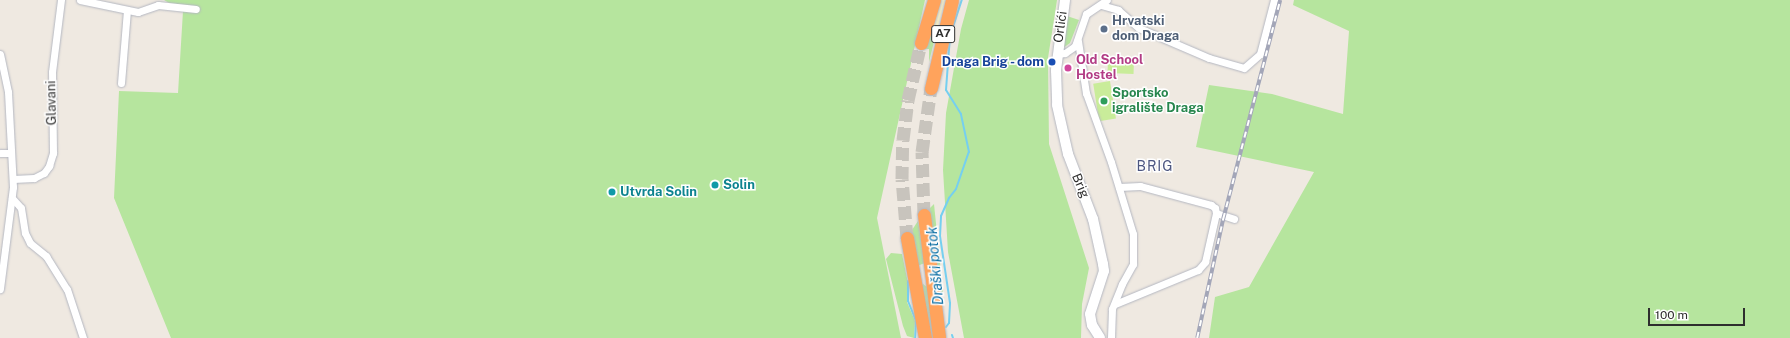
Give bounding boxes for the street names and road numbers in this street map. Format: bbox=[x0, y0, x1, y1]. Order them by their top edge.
street label: Orlići bbox=[1051, 10, 1071, 44]
road number: A7 bbox=[931, 24, 955, 44]
street label: Glavani bbox=[44, 81, 60, 125]
street label: Brig bbox=[1068, 171, 1092, 201]

